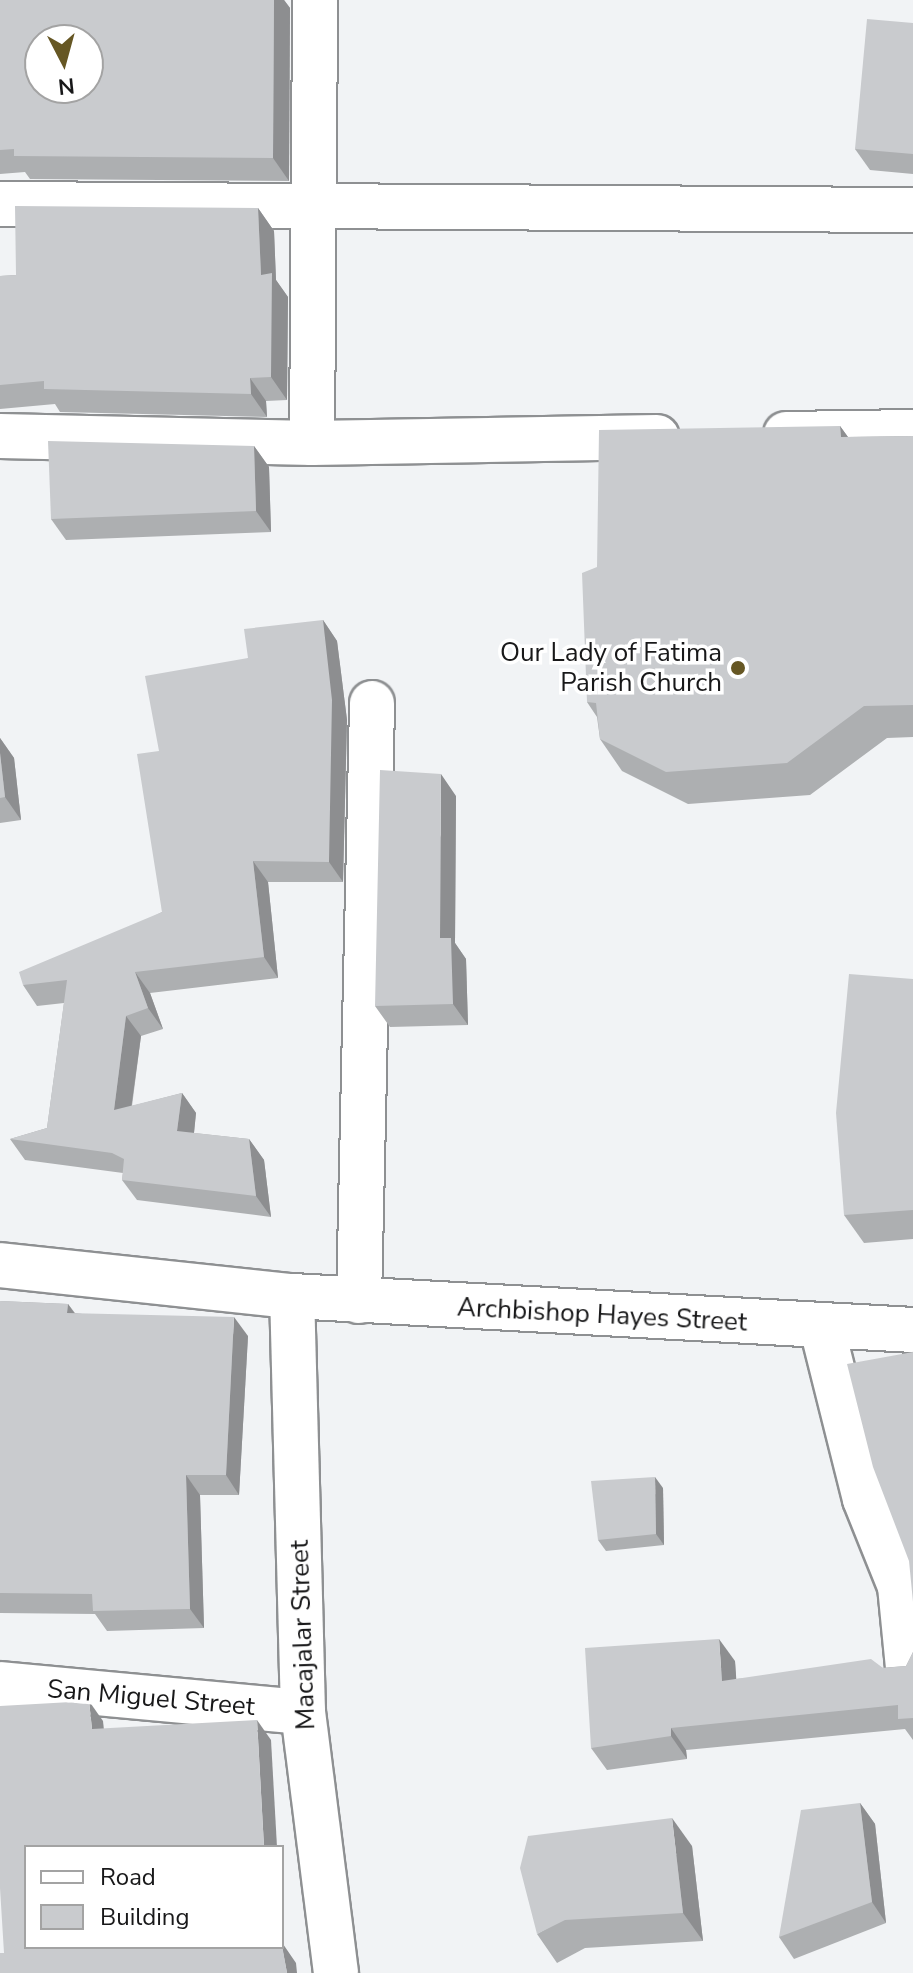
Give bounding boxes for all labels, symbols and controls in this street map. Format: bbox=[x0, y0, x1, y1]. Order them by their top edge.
north arrow bbox=[24, 24, 104, 104]
text: N bbox=[57, 70, 76, 102]
place label: Our Lady of Fatima Parish Church bbox=[500, 637, 722, 698]
marker: Our Lady of Fatima Parish Church bbox=[729, 659, 747, 677]
street label: Archbishop Hayes Street bbox=[456, 1292, 748, 1338]
street label: Macajalar Street bbox=[284, 1539, 322, 1731]
street label: San Miguel Street bbox=[46, 1673, 256, 1723]
legend bbox=[24, 1845, 284, 1949]
text: Road bbox=[100, 1861, 156, 1893]
text: Building bbox=[100, 1901, 190, 1933]

